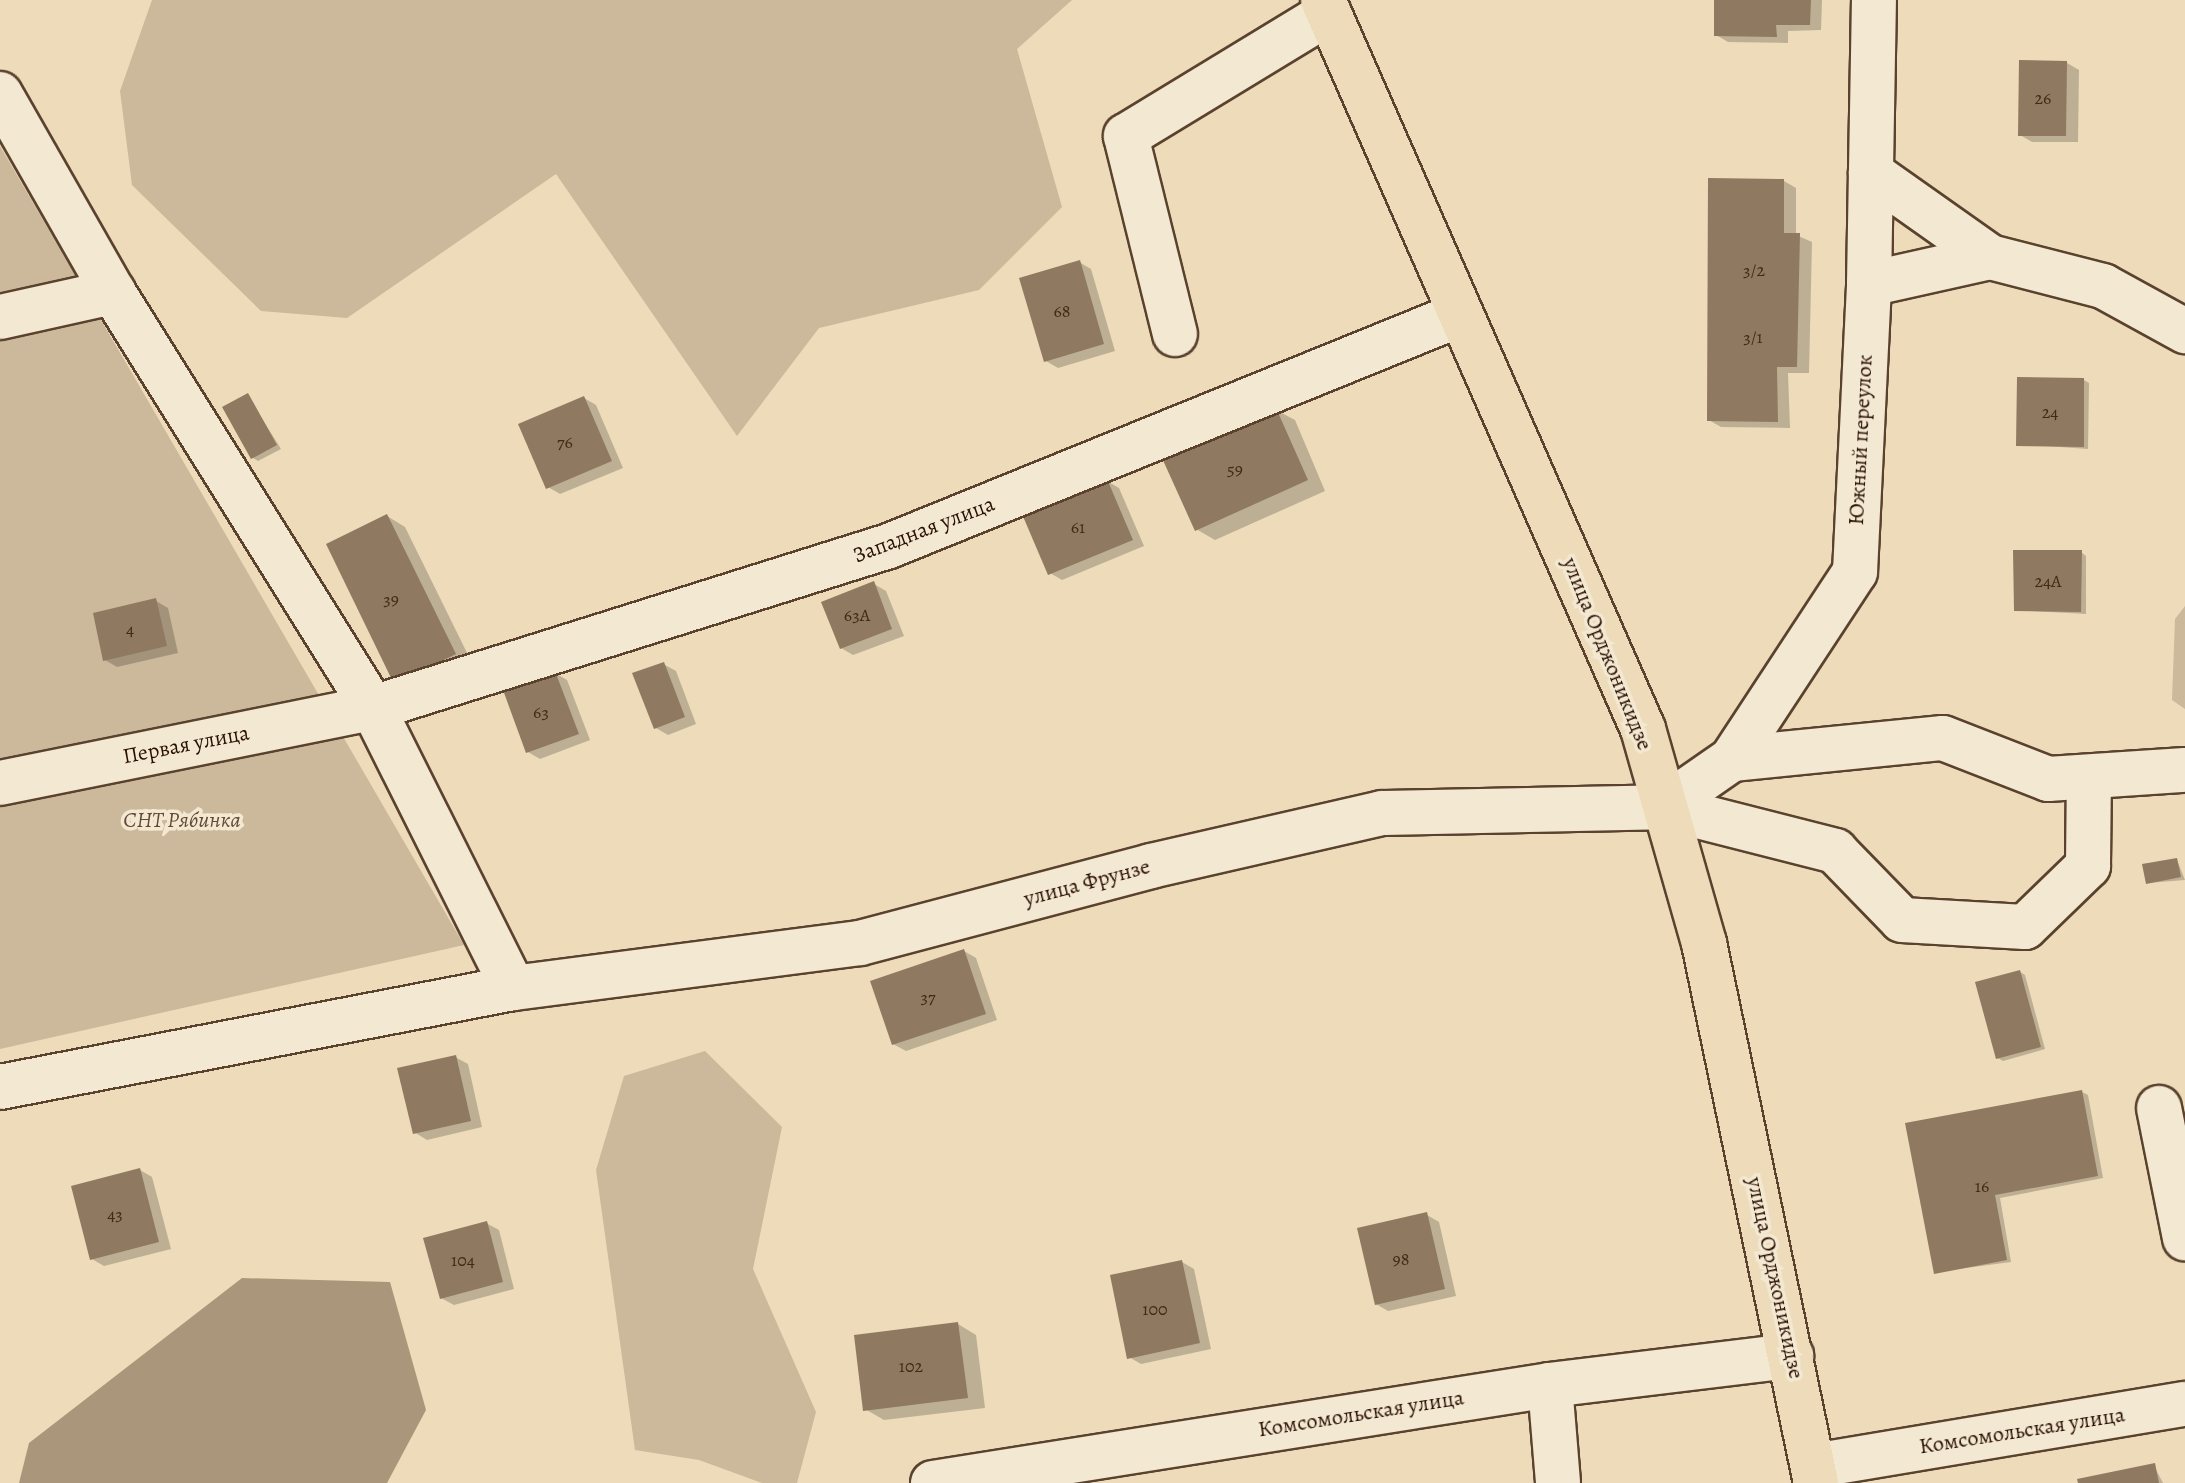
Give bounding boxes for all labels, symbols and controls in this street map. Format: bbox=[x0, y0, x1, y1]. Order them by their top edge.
house number: 26 bbox=[2035, 87, 2051, 109]
house number: 3/2 bbox=[1743, 259, 1765, 281]
house number: 68 bbox=[1053, 300, 1071, 322]
house number: 3/1 bbox=[1743, 326, 1763, 348]
street label: Южный переулок bbox=[1843, 354, 1879, 526]
house number: 24 bbox=[2042, 401, 2058, 423]
house number: 76 bbox=[557, 431, 573, 453]
house number: 59 bbox=[1227, 458, 1243, 480]
street label: Западная улица bbox=[850, 491, 998, 569]
house number: 61 bbox=[1071, 516, 1085, 538]
street label: улица Орджоникидзе bbox=[1556, 554, 1658, 754]
house number: 24А bbox=[2034, 570, 2062, 592]
house number: 39 bbox=[383, 588, 399, 610]
house number: 63А bbox=[844, 604, 870, 626]
house number: 4 bbox=[126, 618, 134, 640]
house number: 63 bbox=[533, 701, 549, 723]
street label: Первая улица bbox=[120, 720, 252, 770]
park label: СНТ Рябинка bbox=[123, 808, 241, 834]
street label: улица Фрунзе bbox=[1021, 853, 1153, 913]
house number: 37 bbox=[920, 986, 936, 1008]
street label: улица Орджоникидзе bbox=[1741, 1175, 1809, 1381]
house number: 16 bbox=[1975, 1175, 1989, 1197]
house number: 43 bbox=[107, 1203, 123, 1225]
house number: 98 bbox=[1393, 1248, 1409, 1270]
house number: 104 bbox=[451, 1249, 475, 1271]
house number: 100 bbox=[1142, 1298, 1168, 1320]
house number: 102 bbox=[899, 1355, 923, 1377]
street label: Комсомольская улица bbox=[1256, 1385, 1466, 1443]
street label: Комсомольская улица bbox=[1917, 1402, 2127, 1460]

